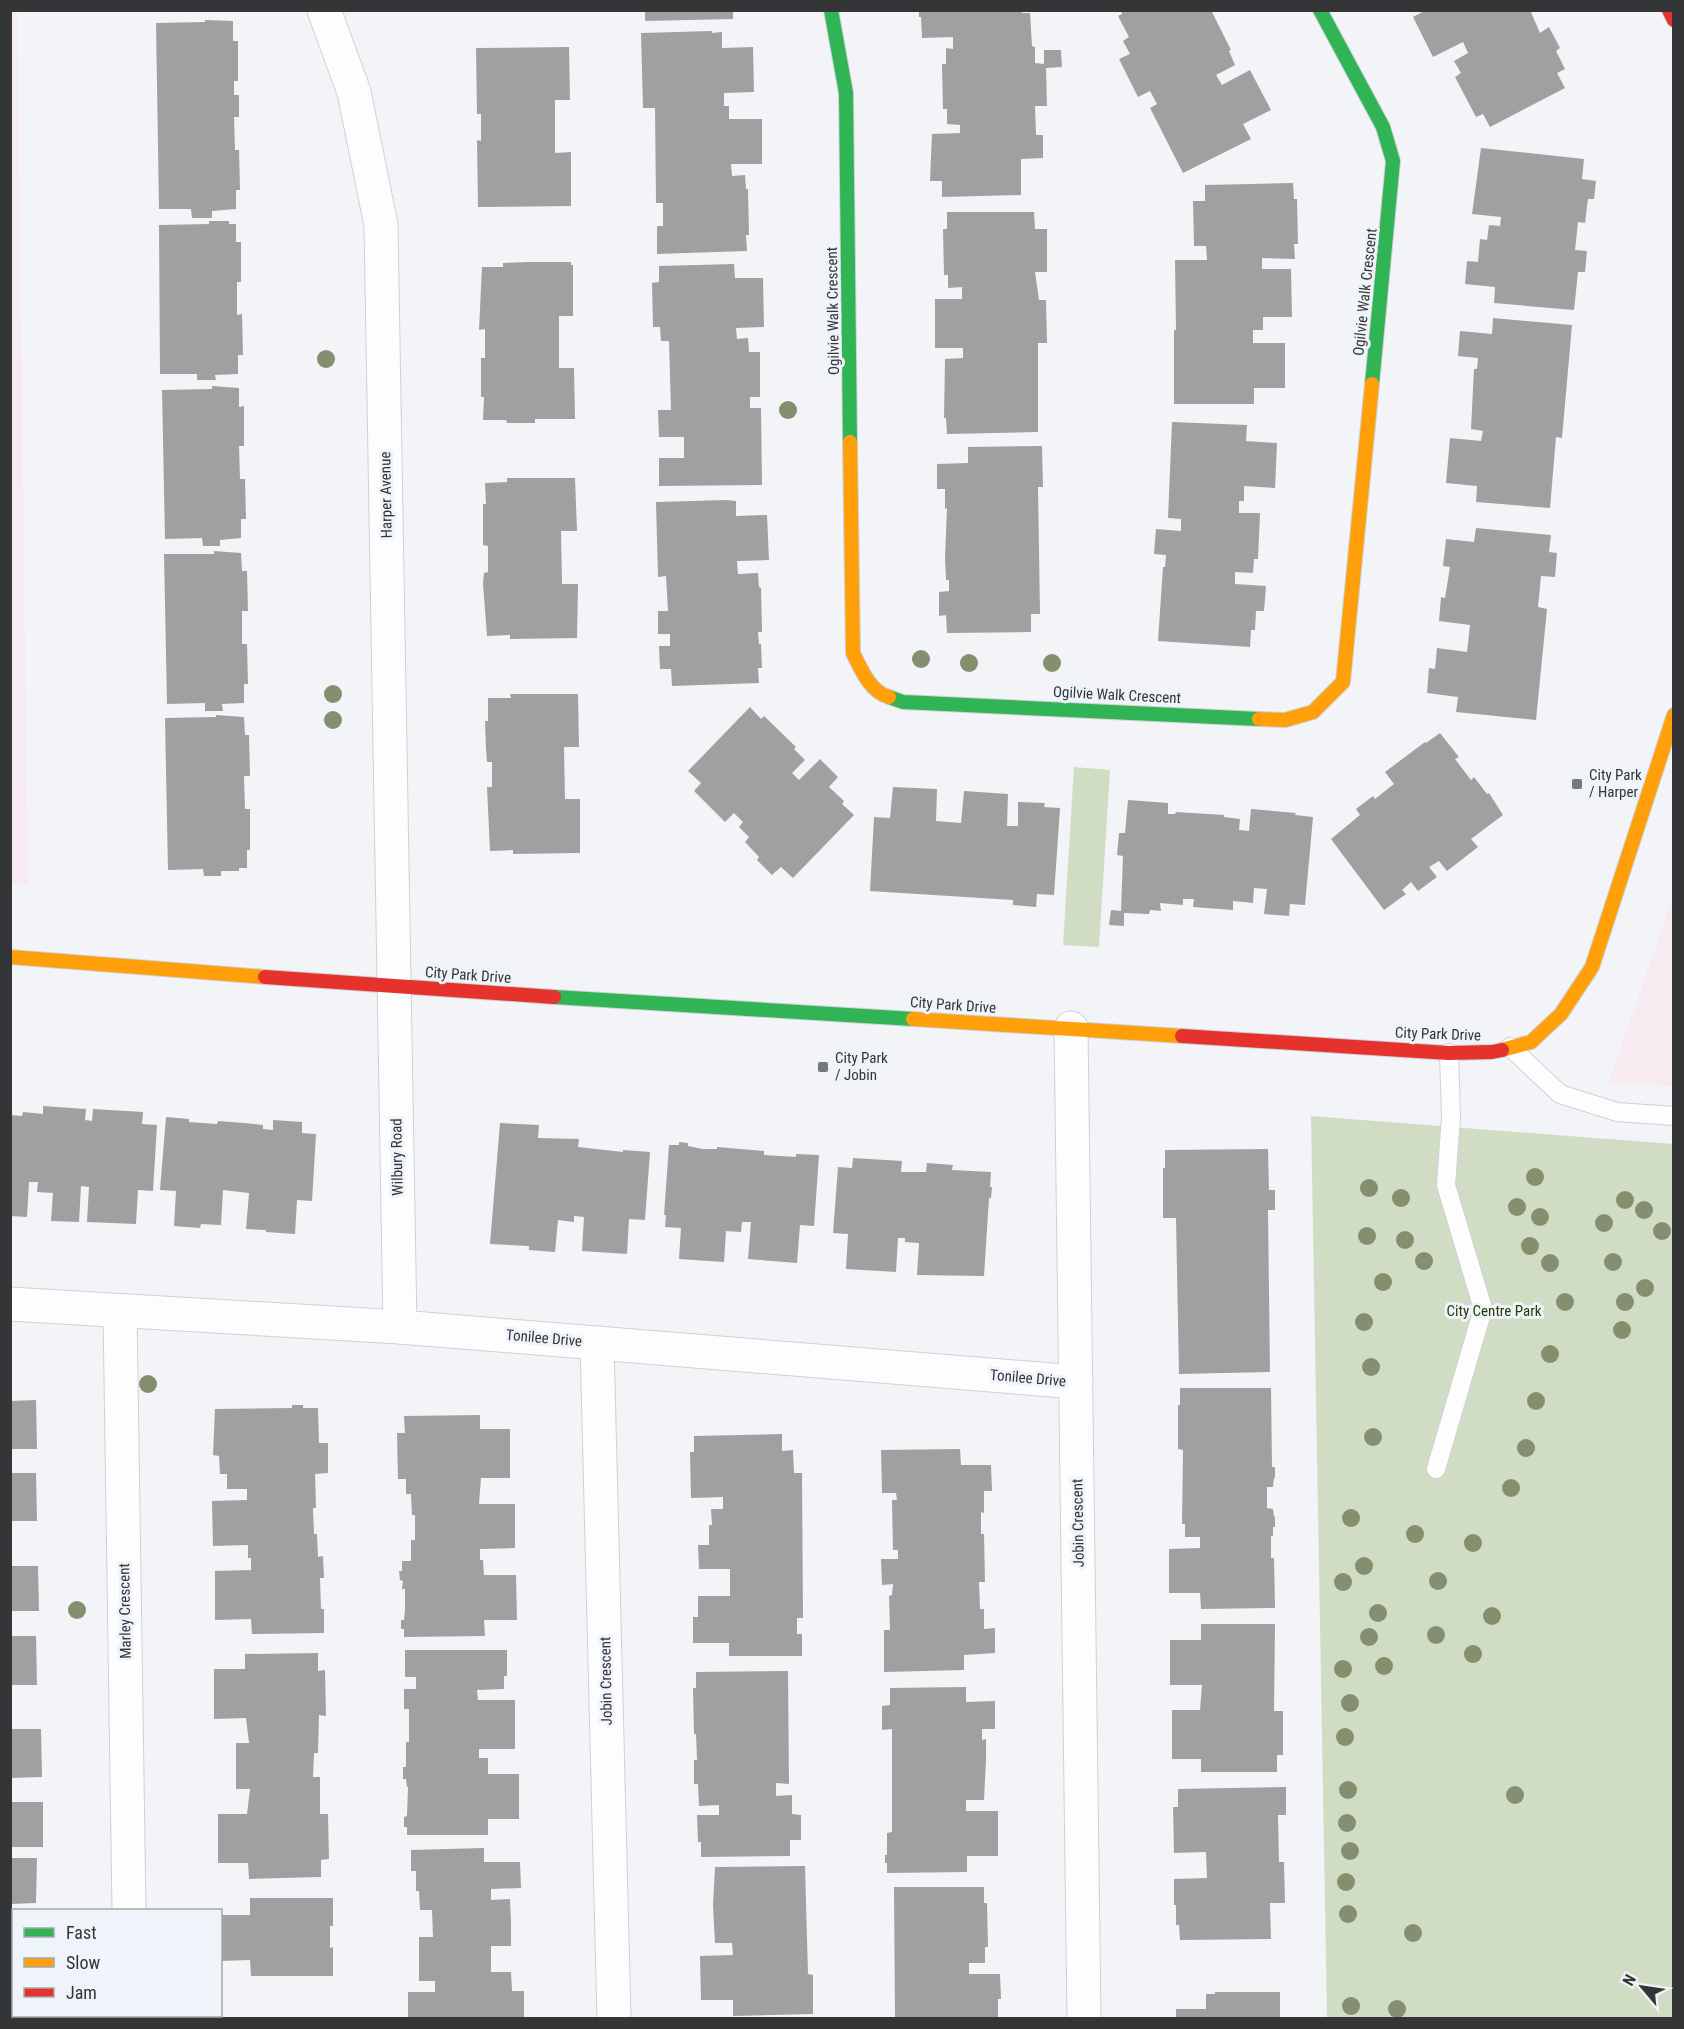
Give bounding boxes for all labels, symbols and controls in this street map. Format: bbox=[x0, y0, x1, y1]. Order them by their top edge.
street label: Ogilvie Walk Crescent bbox=[1349, 227, 1381, 357]
street label: Ogilvie Walk Crescent bbox=[823, 247, 843, 375]
street label: Harper Avenue bbox=[376, 452, 396, 538]
street label: Ogilvie Walk Crescent bbox=[1053, 683, 1181, 707]
place label: City Park / Harper bbox=[1589, 766, 1642, 801]
marker: City Park / Harper bbox=[1570, 777, 1584, 791]
street label: City Park Drive bbox=[424, 963, 512, 987]
street label: City Park Drive bbox=[909, 993, 997, 1017]
street label: City Park Drive bbox=[1395, 1024, 1481, 1044]
place label: City Park / Jobin bbox=[835, 1049, 888, 1084]
marker: City Park / Jobin bbox=[816, 1060, 830, 1074]
street label: Wilbury Road bbox=[387, 1118, 407, 1196]
park label: City Centre Park bbox=[1447, 1302, 1542, 1320]
street label: Tonilee Drive bbox=[505, 1326, 583, 1350]
street label: Tonilee Drive bbox=[989, 1366, 1067, 1390]
street label: Jobin Crescent bbox=[1068, 1478, 1088, 1568]
street label: Marley Crescent bbox=[115, 1563, 135, 1659]
street label: Jobin Crescent bbox=[596, 1636, 616, 1726]
legend bbox=[12, 1909, 222, 2017]
text: Fast bbox=[66, 1922, 97, 1943]
text: Slow bbox=[66, 1952, 101, 1973]
north arrow bbox=[1612, 1957, 1672, 2017]
text: N bbox=[1619, 1971, 1640, 1989]
text: Jam bbox=[66, 1982, 97, 2003]

